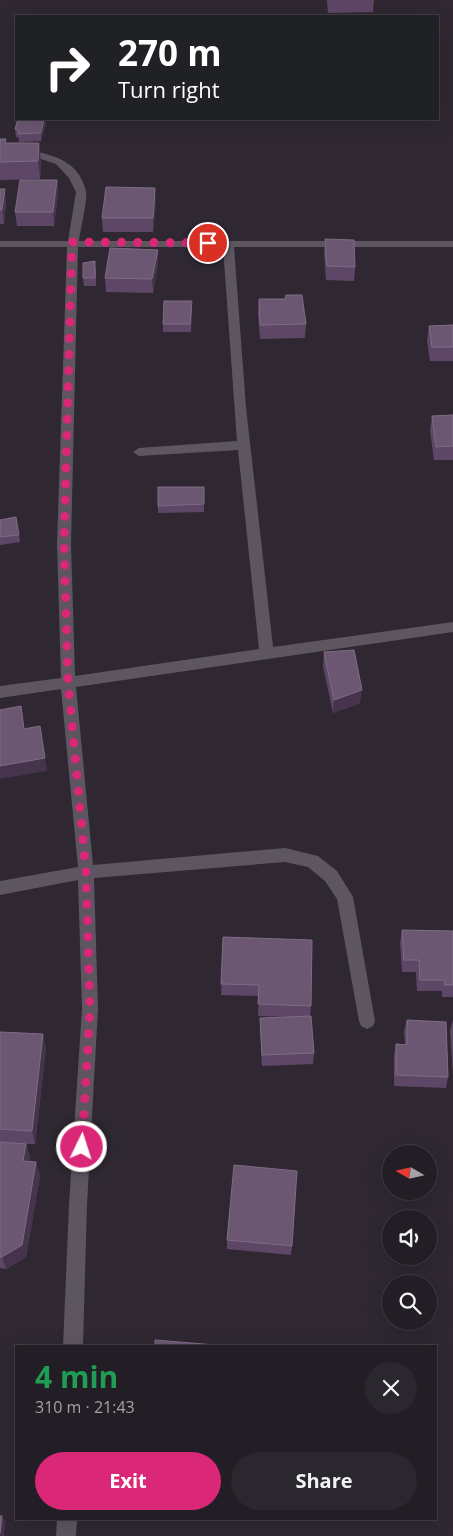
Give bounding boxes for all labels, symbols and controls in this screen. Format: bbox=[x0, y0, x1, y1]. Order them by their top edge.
text: 270 m bbox=[118, 29, 222, 76]
icon: right bbox=[35, 35, 100, 100]
text: Turn right bbox=[118, 74, 220, 104]
pin bbox=[187, 222, 229, 264]
icon: arrive bbox=[194, 229, 222, 257]
position arrow bbox=[55, 1120, 107, 1172]
north arrow bbox=[382, 1145, 438, 1200]
map controls bbox=[382, 1145, 437, 1330]
button: sound bbox=[382, 1210, 437, 1265]
button: search bbox=[382, 1275, 437, 1330]
text: 4 min bbox=[35, 1356, 118, 1397]
button: close bbox=[365, 1362, 417, 1414]
text: 310 m · 21:43 bbox=[35, 1396, 135, 1418]
button: Exit bbox=[35, 1452, 221, 1510]
button: Share bbox=[231, 1452, 417, 1510]

